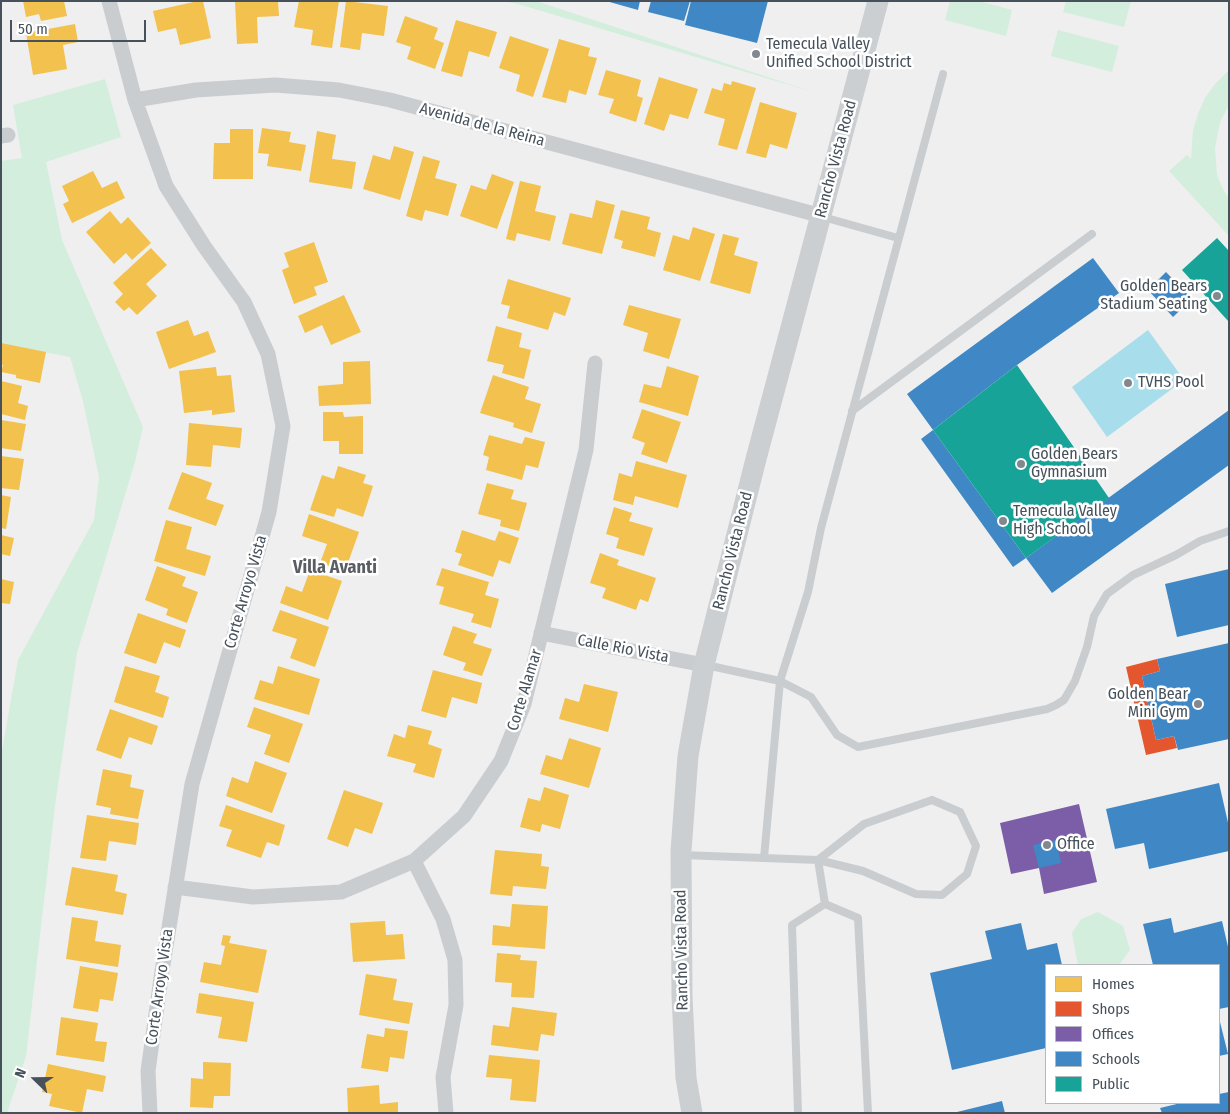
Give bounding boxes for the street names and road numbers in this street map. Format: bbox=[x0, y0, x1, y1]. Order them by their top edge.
street label: Rancho Vista Road bbox=[811, 98, 861, 220]
street label: Avenida de la Reina bbox=[417, 99, 547, 151]
street label: Rancho Vista Road bbox=[709, 490, 757, 612]
street label: Corte Arroyo Vista bbox=[221, 533, 271, 651]
street label: Calle Rio Vista bbox=[576, 631, 670, 667]
street label: Corte Alamar bbox=[503, 647, 547, 733]
street label: Rancho Vista Road bbox=[671, 889, 693, 1011]
street label: Corte Arroyo Vista bbox=[142, 928, 178, 1046]

